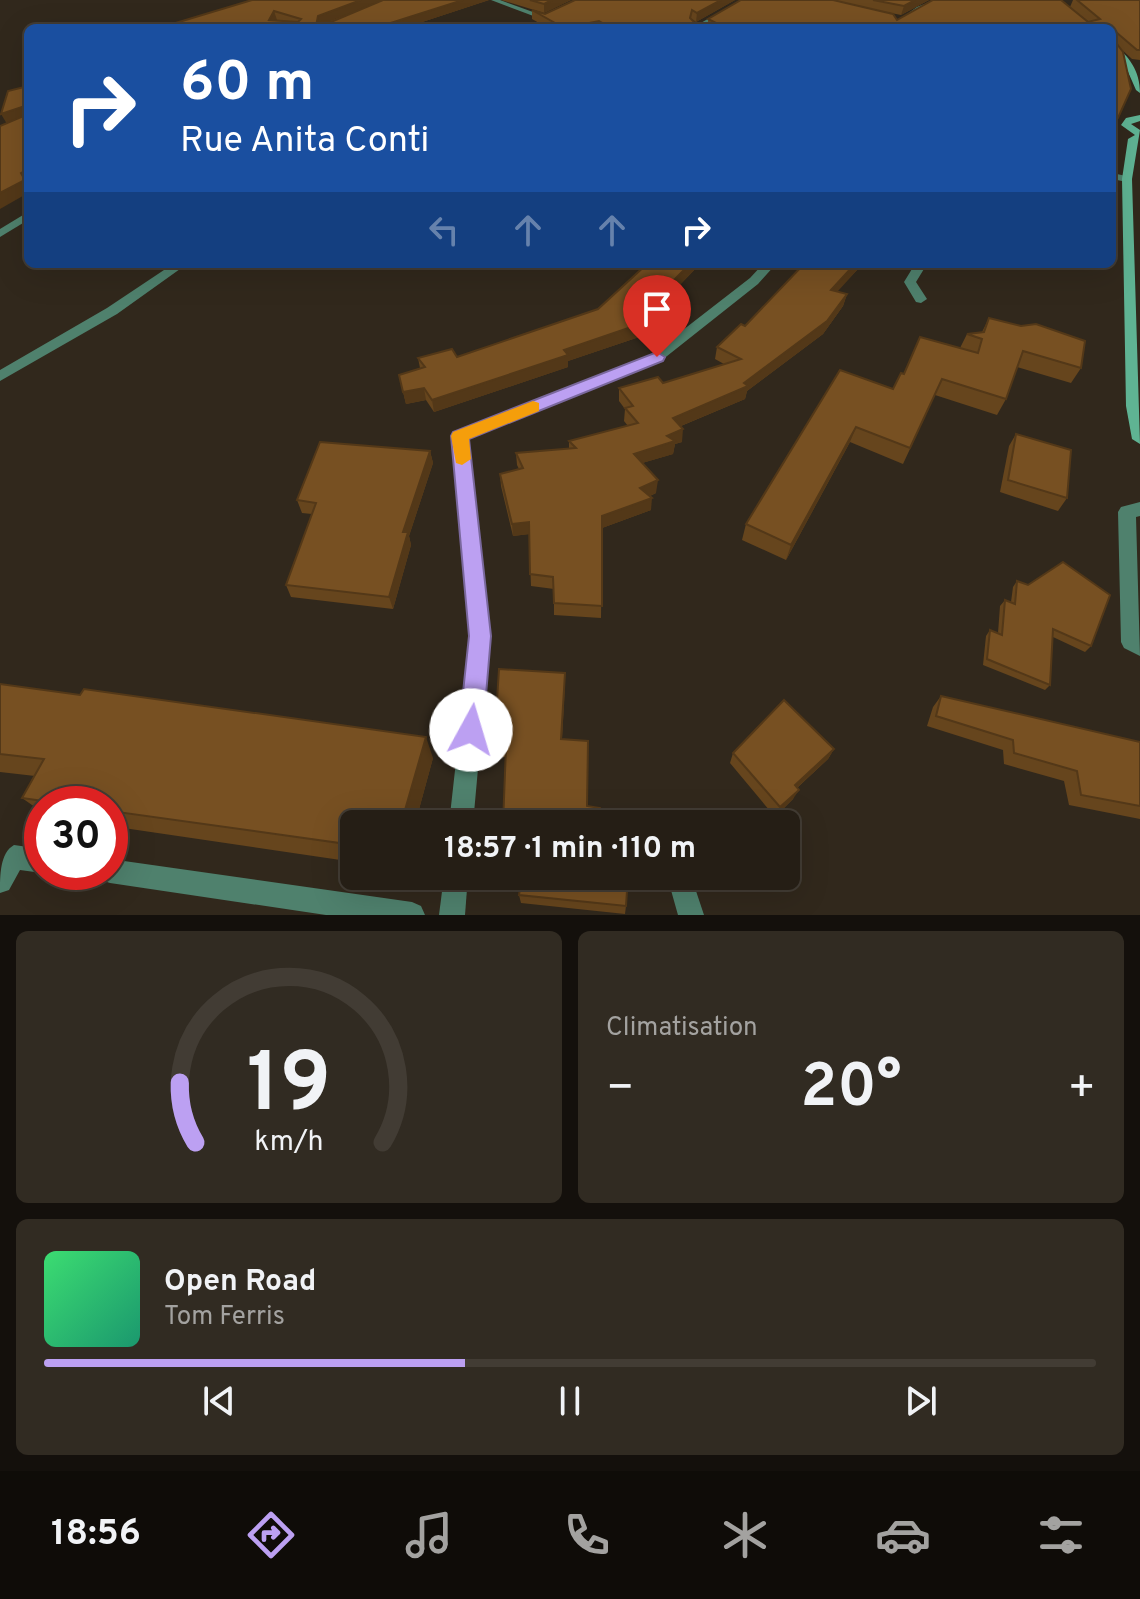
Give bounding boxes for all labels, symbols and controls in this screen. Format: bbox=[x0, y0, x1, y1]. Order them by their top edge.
text: 60 m bbox=[180, 50, 314, 120]
icon: right bbox=[48, 56, 152, 160]
text: Rue Anita Conti bbox=[180, 119, 430, 165]
icon: left bbox=[422, 208, 466, 252]
icon: ahead bbox=[506, 208, 550, 252]
icon: ahead bbox=[590, 208, 634, 252]
icon: right bbox=[674, 208, 718, 252]
pin bbox=[623, 275, 691, 357]
icon: arrive bbox=[635, 287, 679, 331]
position arrow bbox=[429, 688, 513, 772]
speed limit sign: 30 bbox=[24, 786, 128, 890]
text: 18:57 · 1 min · 110 m bbox=[444, 831, 696, 868]
text: Climatisation bbox=[606, 1012, 758, 1045]
text: 19 bbox=[247, 1036, 331, 1141]
text: 20° bbox=[800, 1052, 902, 1128]
text: − bbox=[606, 1062, 634, 1118]
text: + bbox=[1068, 1062, 1096, 1118]
text: km/h bbox=[254, 1125, 324, 1161]
text: Open Road bbox=[164, 1264, 316, 1301]
text: Tom Ferris bbox=[164, 1301, 285, 1334]
icon: previous bbox=[197, 1379, 241, 1423]
icon: pause bbox=[548, 1379, 592, 1423]
icon: next bbox=[899, 1379, 943, 1423]
icon: directions bbox=[243, 1507, 299, 1563]
icon: music bbox=[401, 1507, 457, 1563]
icon: phone bbox=[559, 1507, 615, 1563]
icon: climate bbox=[717, 1507, 773, 1563]
icon: car bbox=[875, 1507, 931, 1563]
icon: filters bbox=[1033, 1507, 1089, 1563]
text: 18:56 bbox=[51, 1512, 141, 1558]

